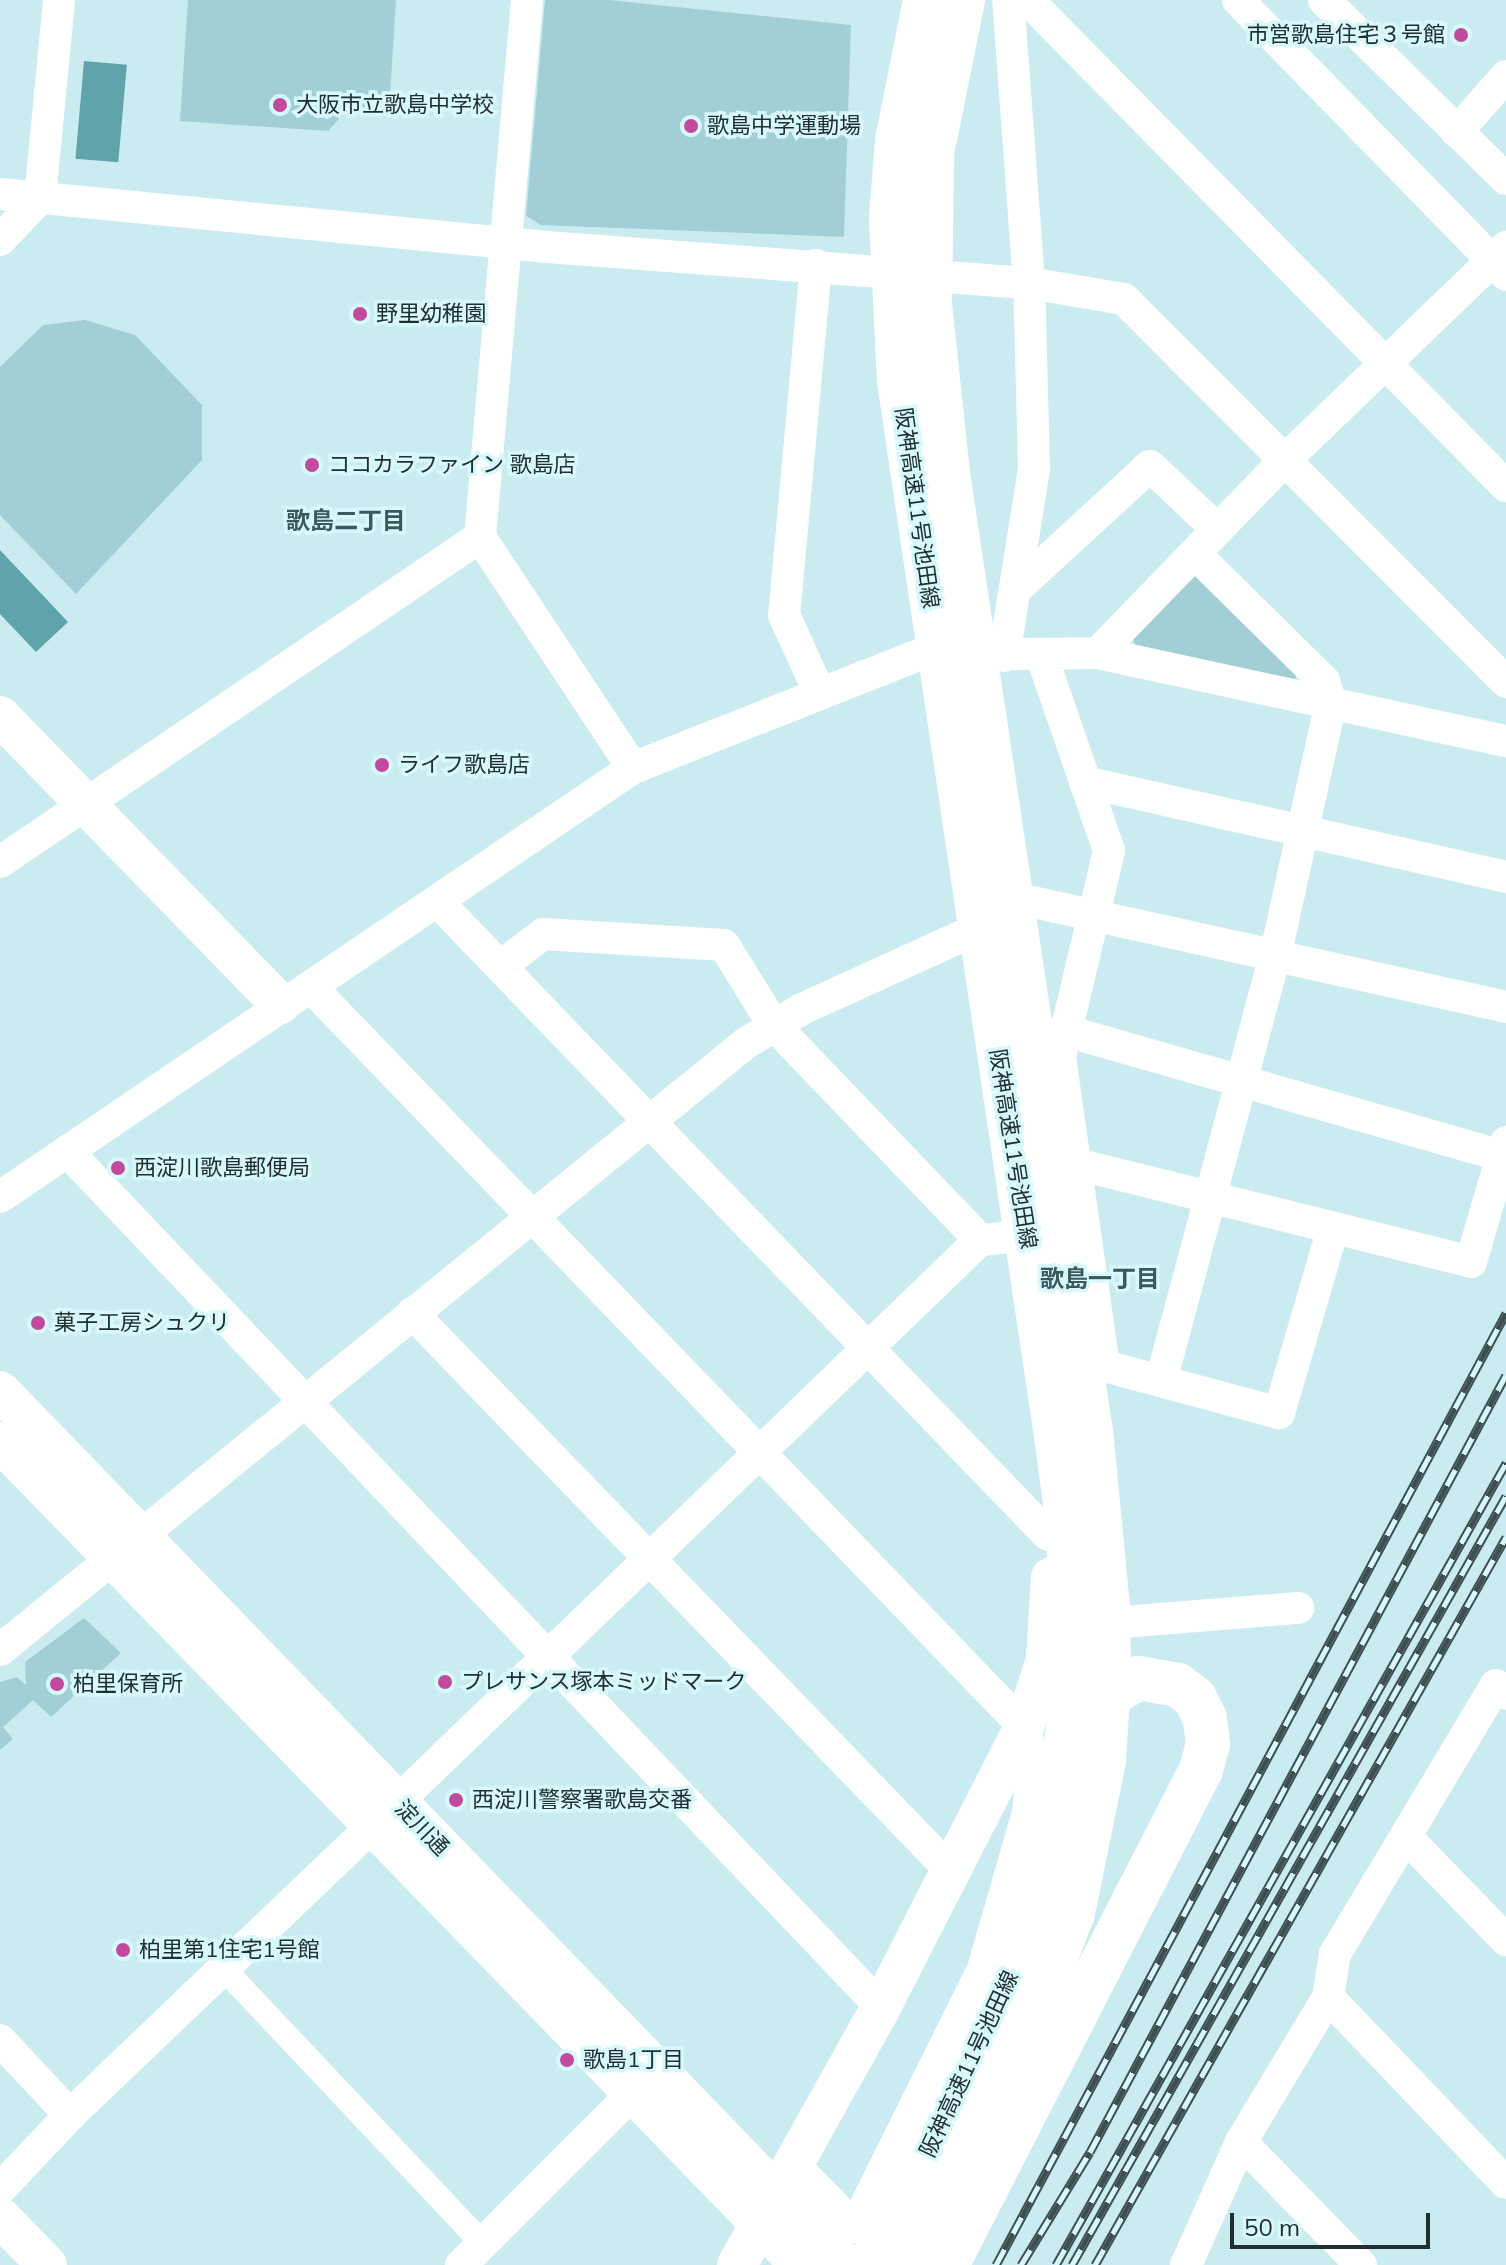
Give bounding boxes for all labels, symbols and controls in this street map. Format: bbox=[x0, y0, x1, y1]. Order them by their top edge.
place label: 市営歌島住宅３号館 bbox=[1247, 22, 1445, 48]
marker: 市営歌島住宅３号館 bbox=[1452, 26, 1470, 44]
place label: 大阪市立歌島中学校 bbox=[296, 92, 494, 118]
marker: 大阪市立歌島中学校 bbox=[271, 96, 289, 114]
place label: 歌島中学運動場 bbox=[707, 113, 861, 139]
marker: 歌島中学運動場 bbox=[682, 117, 700, 135]
place label: 野里幼稚園 bbox=[376, 301, 486, 327]
marker: 野里幼稚園 bbox=[351, 305, 369, 323]
street label: 阪神高速11号池田線 bbox=[890, 406, 944, 610]
place label: ココカラファイン 歌島店 bbox=[328, 452, 576, 478]
marker: ココカラファイン 歌島店 bbox=[303, 456, 321, 474]
district label: 歌島二丁目 bbox=[286, 507, 406, 535]
place label: ライフ歌島店 bbox=[398, 752, 530, 778]
marker: ライフ歌島店 bbox=[373, 756, 391, 774]
street label: 阪神高速11号池田線 bbox=[984, 1047, 1042, 1251]
place label: 西淀川歌島郵便局 bbox=[134, 1155, 310, 1181]
marker: 西淀川歌島郵便局 bbox=[109, 1159, 127, 1177]
district label: 歌島一丁目 bbox=[1040, 1265, 1160, 1293]
place label: 菓子工房シュクリ bbox=[54, 1310, 230, 1336]
marker: 菓子工房シュクリ bbox=[29, 1314, 47, 1332]
place label: プレサンス塚本ミッドマーク bbox=[461, 1669, 747, 1695]
place label: 柏里保育所 bbox=[73, 1671, 183, 1697]
marker: プレサンス塚本ミッドマーク bbox=[436, 1673, 454, 1691]
marker: 柏里保育所 bbox=[48, 1675, 66, 1693]
place label: 西淀川警察署歌島交番 bbox=[472, 1787, 692, 1813]
marker: 西淀川警察署歌島交番 bbox=[447, 1791, 465, 1809]
street label: 淀川通 bbox=[390, 1795, 454, 1861]
place label: 柏里第1住宅1号館 bbox=[139, 1937, 319, 1963]
marker: 柏里第1住宅1号館 bbox=[114, 1941, 132, 1959]
street label: 阪神高速11号池田線 bbox=[914, 1967, 1024, 2161]
place label: 歌島1丁目 bbox=[583, 2047, 684, 2073]
marker: 歌島1丁目 bbox=[558, 2051, 576, 2069]
scale bar bbox=[1234, 2197, 1434, 2247]
text: 50 m bbox=[1244, 2212, 1300, 2242]

